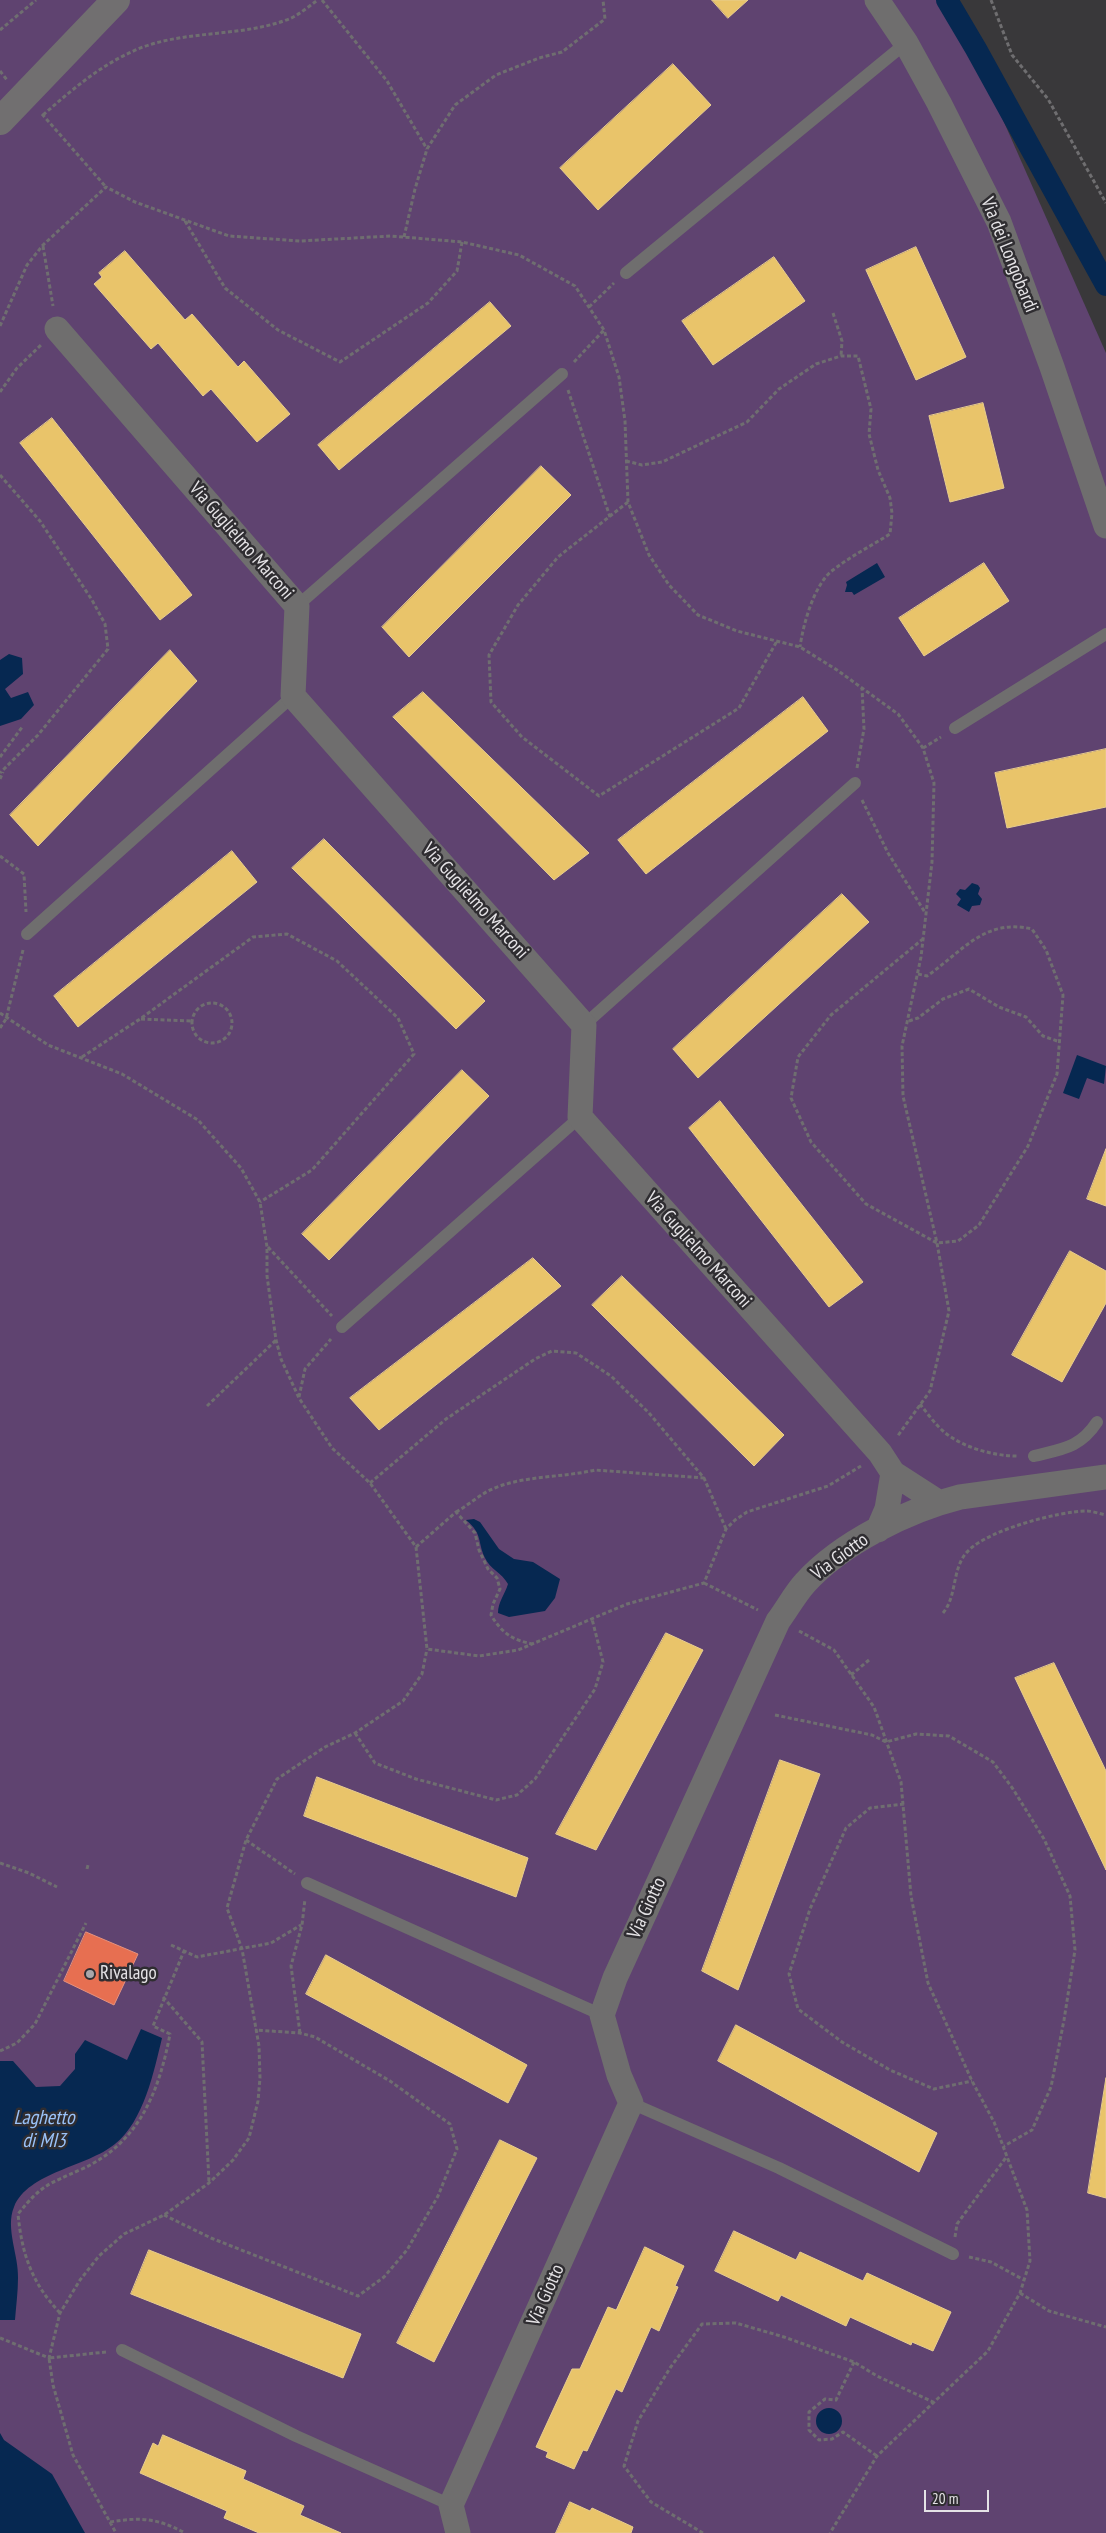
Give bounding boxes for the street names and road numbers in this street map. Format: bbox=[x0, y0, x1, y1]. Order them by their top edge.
street label: Via dei Longobardi bbox=[976, 194, 1042, 316]
street label: Via Guglielmo Marconi bbox=[184, 478, 298, 604]
street label: Via Guglielmo Marconi bbox=[417, 838, 533, 964]
street label: Via Guglielmo Marconi bbox=[640, 1187, 756, 1313]
street label: Via Giotto bbox=[807, 1529, 873, 1585]
street label: Via Giotto bbox=[623, 1874, 671, 1942]
street label: Via Giotto bbox=[522, 2261, 570, 2329]

